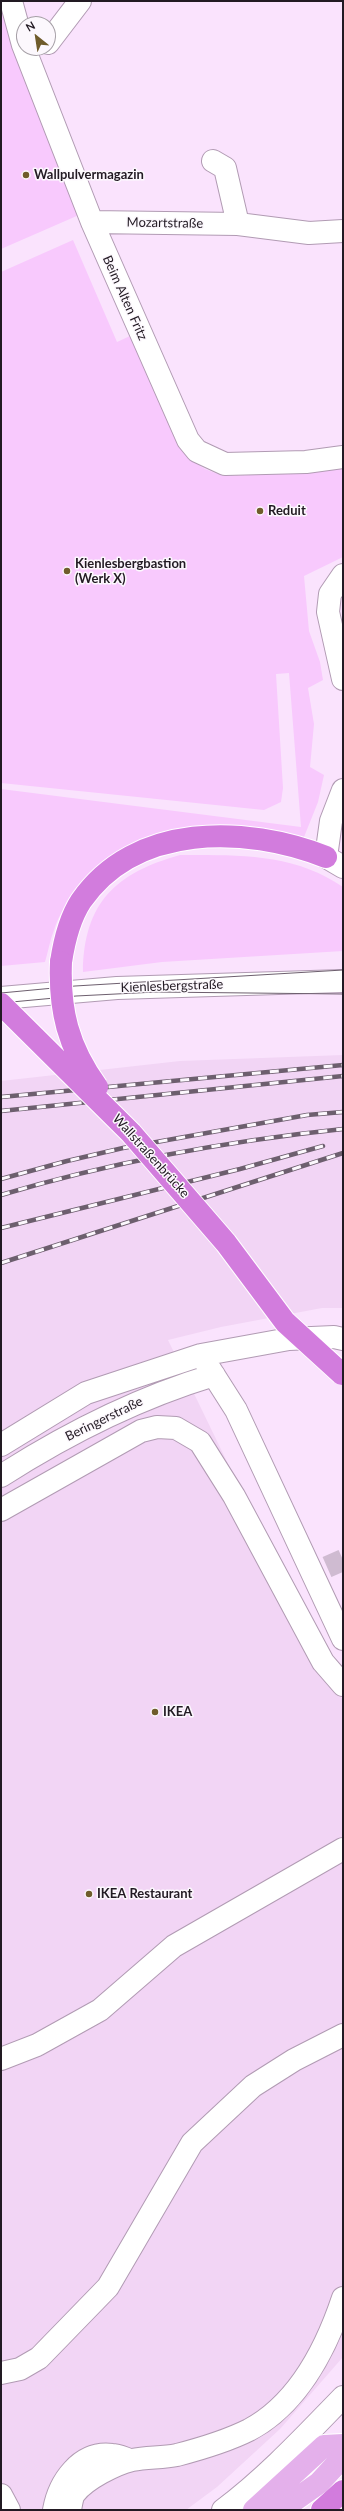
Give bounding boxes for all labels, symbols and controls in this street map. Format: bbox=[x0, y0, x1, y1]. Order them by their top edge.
north arrow bbox=[16, 16, 56, 56]
text: N bbox=[23, 18, 37, 34]
place label: Wallpulvermagazin bbox=[34, 167, 144, 183]
marker: Wallpulvermagazin bbox=[21, 170, 31, 180]
street label: Mozartstraße bbox=[127, 215, 203, 231]
street label: Beim Alten Fritz bbox=[99, 253, 151, 343]
place label: Reduit bbox=[268, 503, 306, 519]
marker: Reduit bbox=[255, 506, 265, 516]
place label: Kienlesbergbastion (Werk X) bbox=[75, 556, 186, 587]
marker: Kienlesbergbastion (Werk X) bbox=[62, 566, 72, 576]
street label: Kienlesbergstraße bbox=[120, 976, 224, 996]
street label: Wallstraßenbrücke bbox=[109, 1111, 193, 1201]
street label: Beringerstraße bbox=[63, 1394, 145, 1444]
place label: IKEA bbox=[163, 1704, 192, 1720]
marker: IKEA bbox=[150, 1707, 160, 1717]
place label: IKEA Restaurant bbox=[97, 1886, 192, 1902]
marker: IKEA Restaurant bbox=[84, 1889, 94, 1899]

